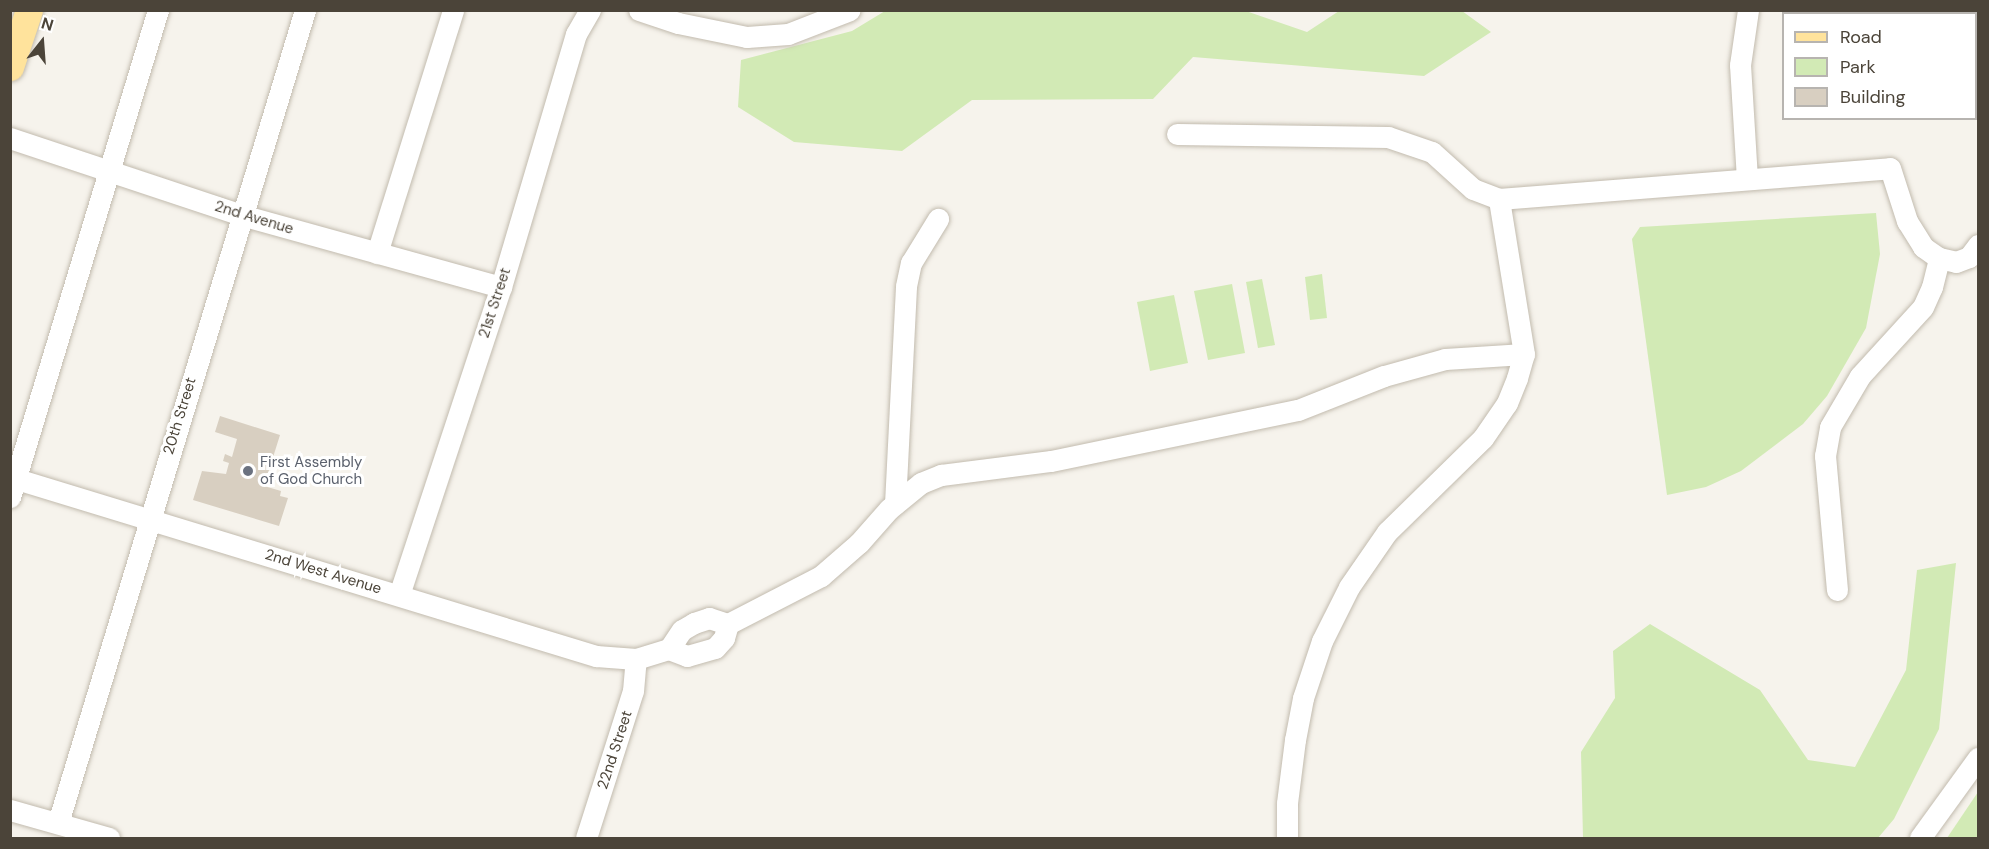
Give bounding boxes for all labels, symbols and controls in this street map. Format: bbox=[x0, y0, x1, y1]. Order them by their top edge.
north arrow bbox=[12, 12, 72, 72]
legend bbox=[1782, 12, 1977, 120]
text: N bbox=[39, 13, 56, 36]
text: Road bbox=[1840, 25, 1882, 49]
text: Park bbox=[1840, 55, 1876, 79]
text: Building bbox=[1840, 85, 1905, 109]
street label: 2nd Avenue bbox=[212, 197, 296, 239]
street label: 21st Street bbox=[475, 266, 515, 340]
street label: 20th Street bbox=[160, 375, 200, 457]
place label: First Assembly of God Church bbox=[260, 453, 362, 488]
marker: First Assembly of God Church bbox=[241, 464, 255, 478]
street label: 2nd West Avenue bbox=[263, 546, 383, 598]
street label: 22nd Street bbox=[594, 708, 636, 792]

